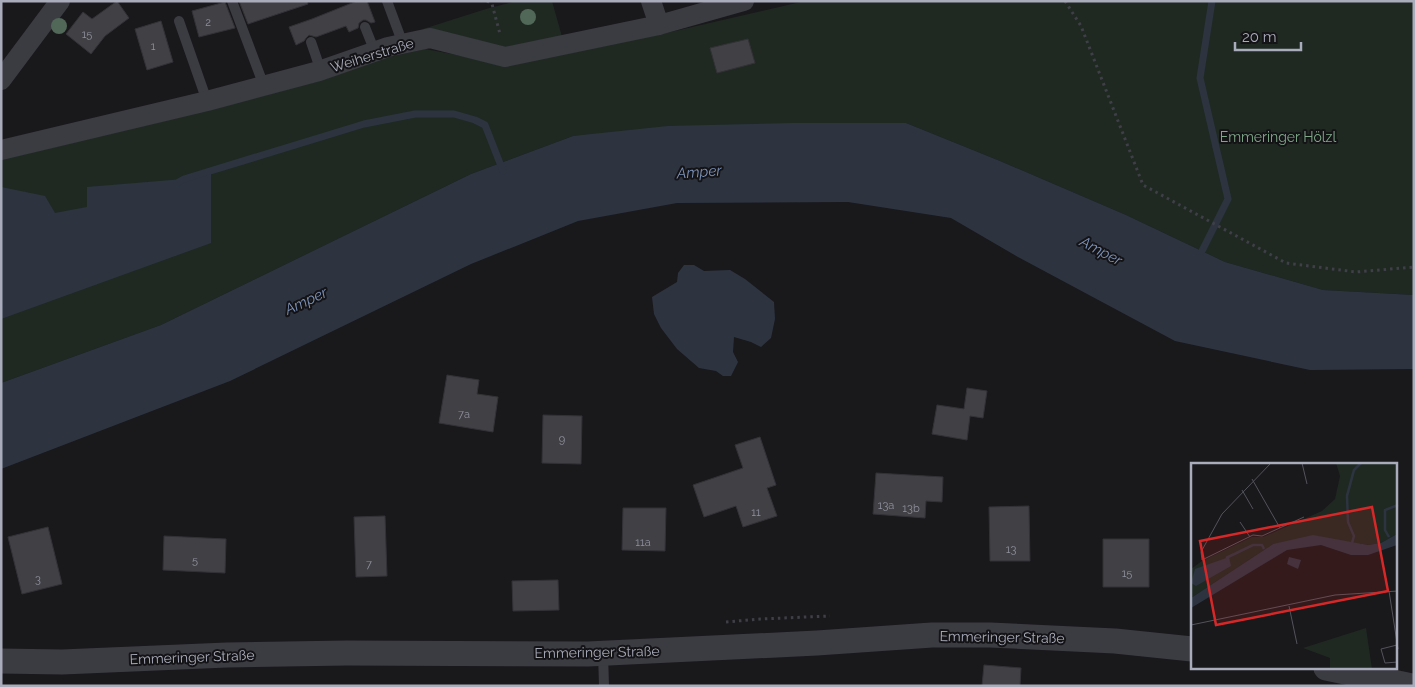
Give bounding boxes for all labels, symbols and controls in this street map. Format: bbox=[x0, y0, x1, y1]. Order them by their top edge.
house number: 2 bbox=[205, 16, 211, 29]
scale bar bbox=[1235, 20, 1301, 52]
house number: 15 bbox=[82, 28, 92, 41]
text: 20 m bbox=[1242, 28, 1277, 46]
street label: Weiherstraße bbox=[328, 35, 416, 75]
house number: 1 bbox=[151, 40, 156, 53]
park label: Emmeringer Hölzl bbox=[1220, 129, 1336, 145]
water label: Amper bbox=[675, 161, 723, 183]
water label: Amper bbox=[1076, 232, 1126, 270]
water label: Amper bbox=[281, 283, 331, 319]
house number: 7a bbox=[458, 408, 470, 421]
house number: 9 bbox=[559, 433, 565, 446]
inset map bbox=[1191, 463, 1398, 670]
house number: 13a bbox=[878, 499, 894, 512]
house number: 13b bbox=[902, 502, 920, 515]
house number: 11 bbox=[751, 506, 761, 519]
house number: 11a bbox=[635, 536, 651, 549]
house number: 13 bbox=[1006, 543, 1016, 556]
house number: 5 bbox=[192, 554, 198, 567]
house number: 7 bbox=[366, 558, 372, 571]
house number: 15 bbox=[1122, 567, 1132, 580]
house number: 3 bbox=[35, 573, 41, 586]
street label: Emmeringer Straße bbox=[939, 628, 1065, 646]
street label: Emmeringer Straße bbox=[534, 643, 660, 661]
street label: Emmeringer Straße bbox=[129, 647, 255, 667]

